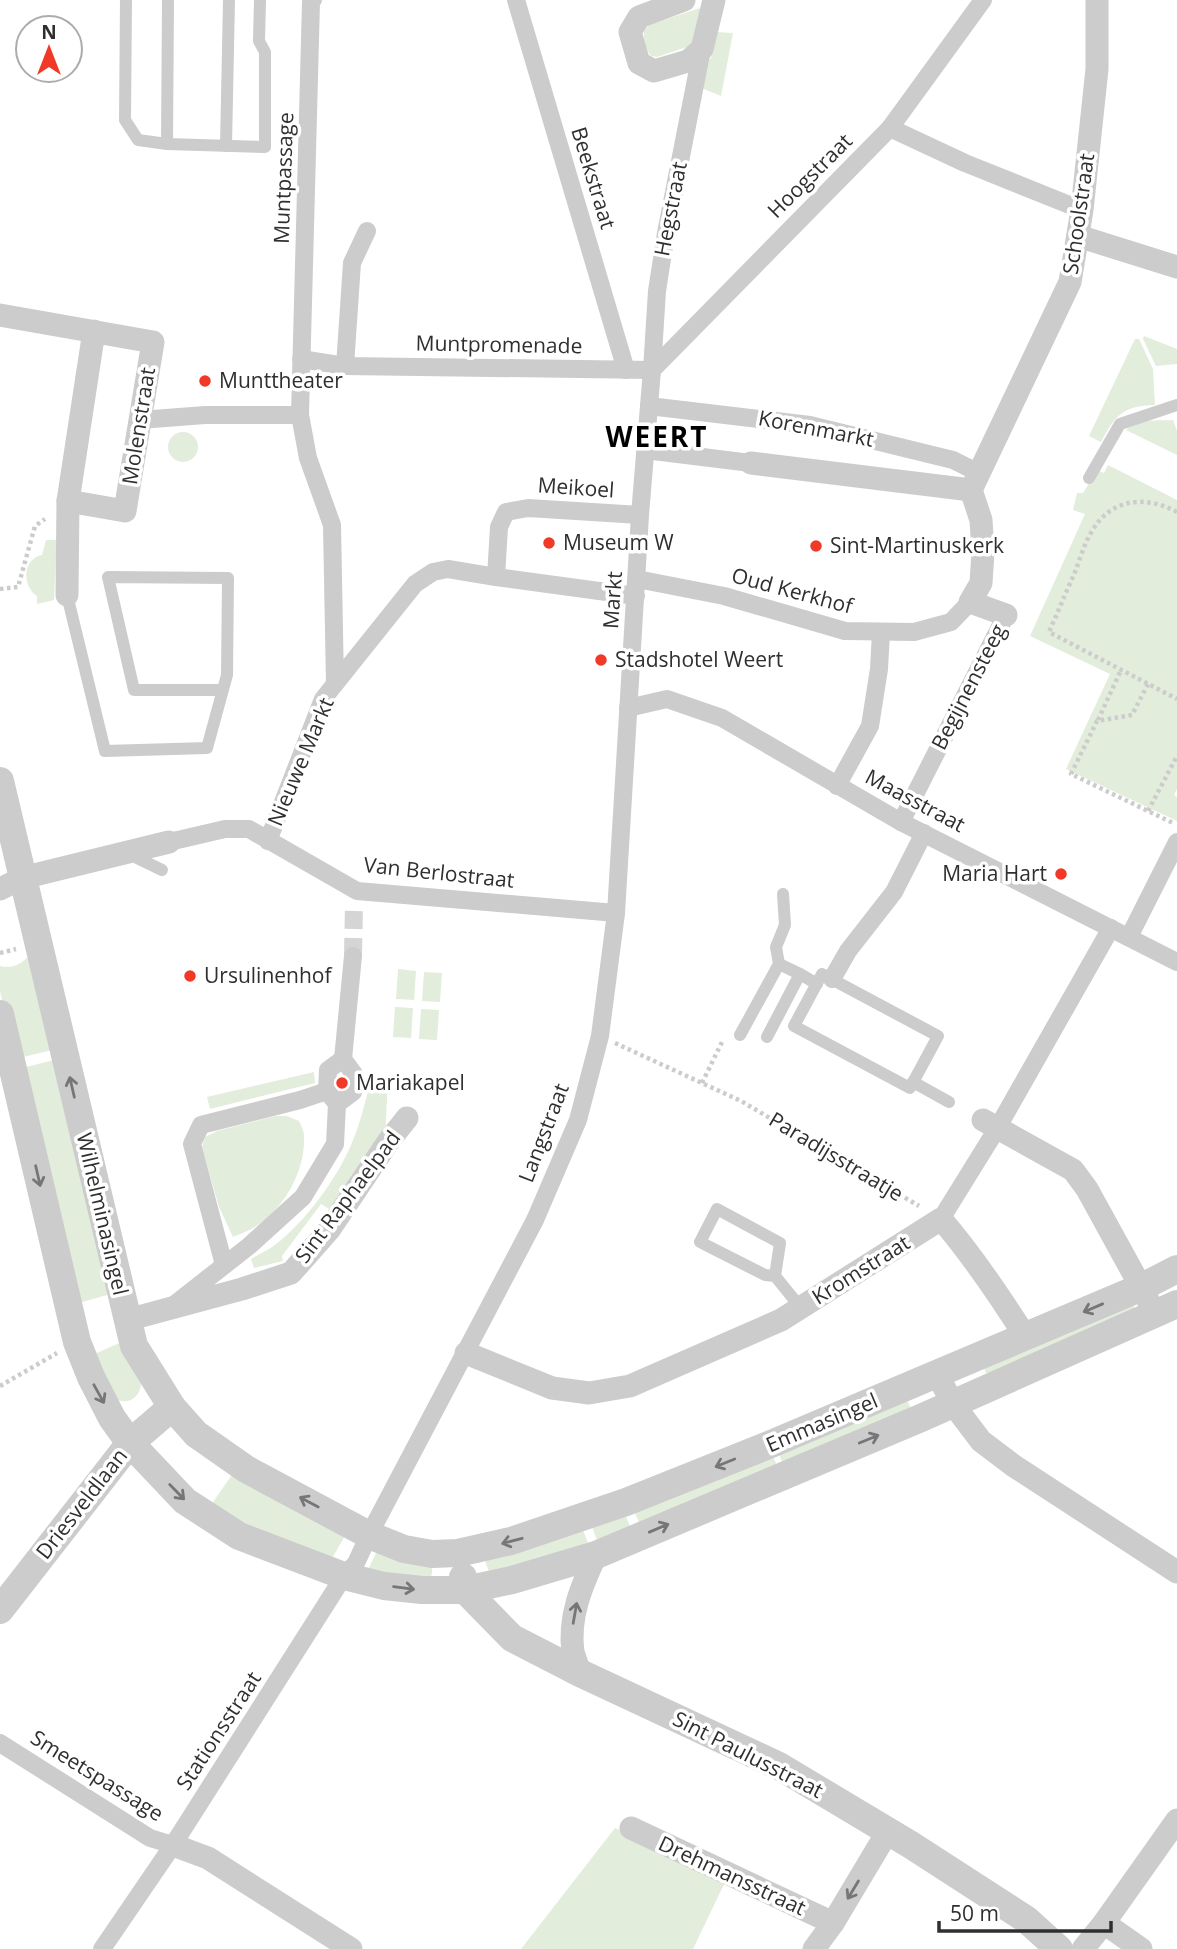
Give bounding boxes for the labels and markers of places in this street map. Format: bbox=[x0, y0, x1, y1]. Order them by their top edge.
place label: Munttheater bbox=[219, 366, 343, 394]
marker: Munttheater bbox=[197, 373, 213, 389]
place label: Museum W bbox=[563, 528, 674, 556]
place label: Sint-Martinuskerk bbox=[830, 531, 1004, 559]
marker: Museum W bbox=[541, 535, 557, 551]
marker: Sint-Martinuskerk bbox=[808, 538, 824, 554]
place label: Stadshotel Weert bbox=[615, 645, 783, 673]
marker: Stadshotel Weert bbox=[593, 652, 609, 668]
place label: Maria Hart bbox=[942, 859, 1047, 887]
marker: Maria Hart bbox=[1053, 866, 1069, 882]
place label: Ursulinenhof bbox=[204, 961, 333, 989]
marker: Ursulinenhof bbox=[182, 968, 198, 984]
place label: Mariakapel bbox=[356, 1068, 465, 1096]
marker: Mariakapel bbox=[334, 1075, 350, 1091]

